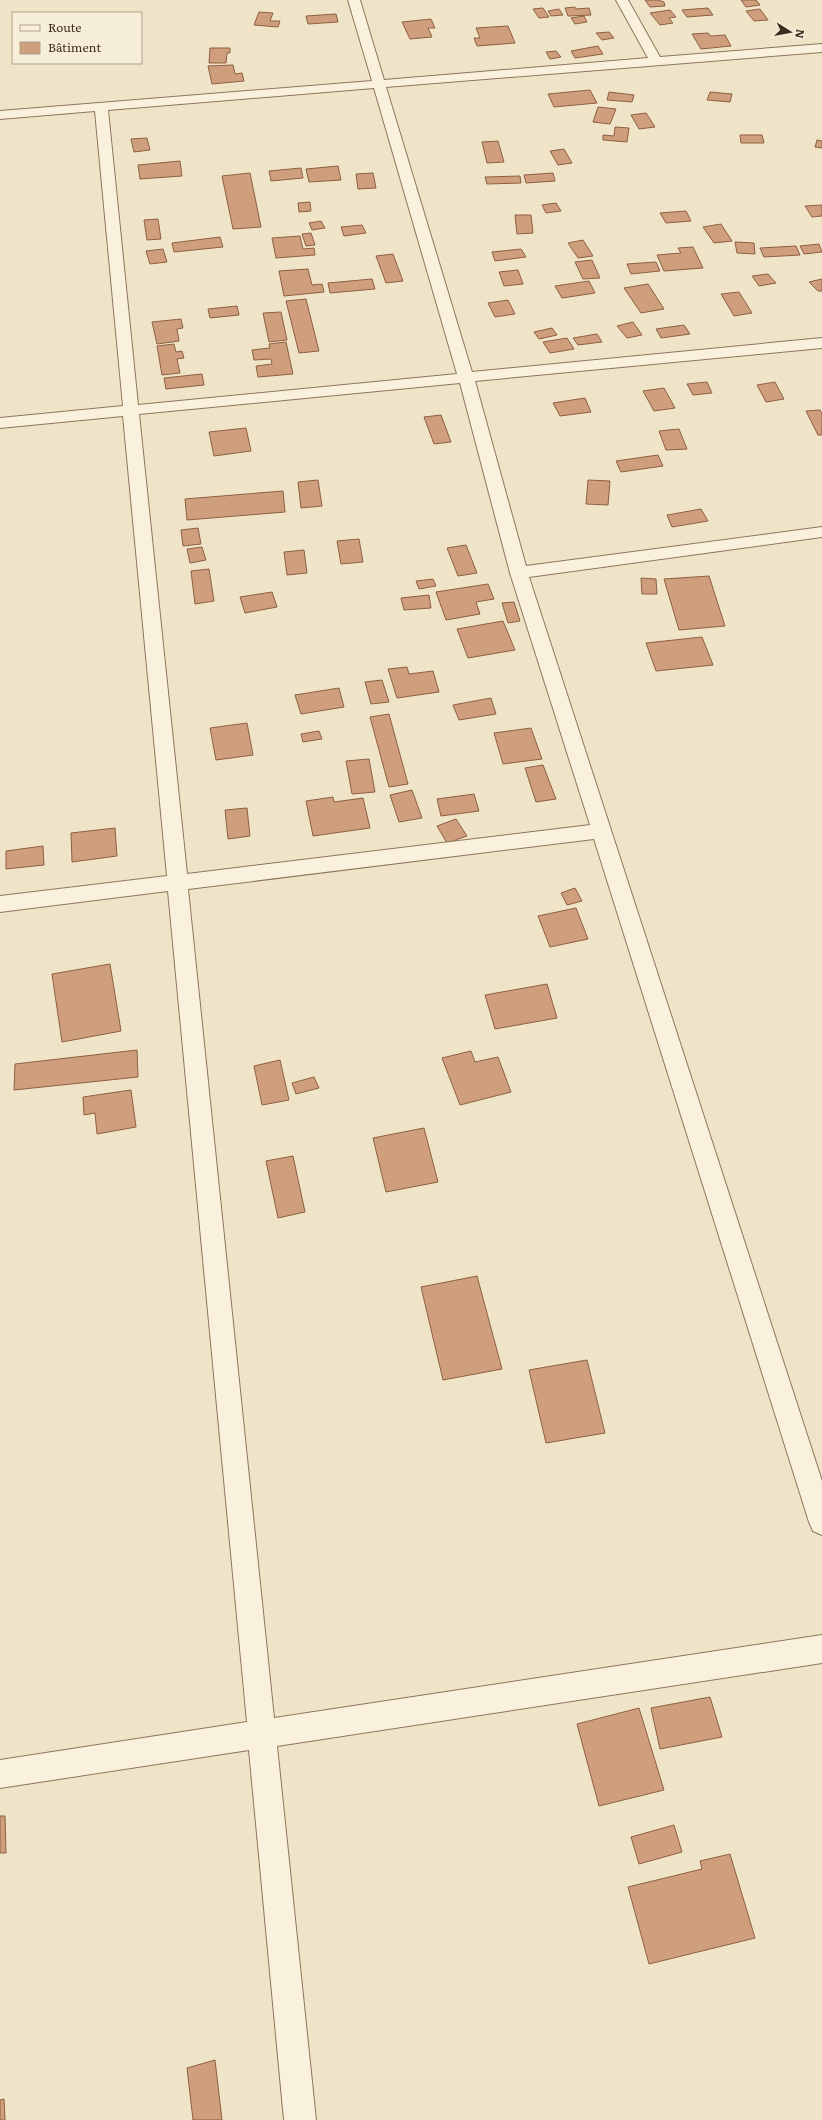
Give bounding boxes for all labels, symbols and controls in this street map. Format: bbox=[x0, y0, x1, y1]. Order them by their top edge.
legend bbox=[12, 12, 142, 64]
north arrow bbox=[770, 12, 810, 52]
text: Route bbox=[48, 18, 82, 36]
text: N bbox=[792, 28, 810, 40]
text: Bâtiment bbox=[48, 38, 101, 56]

